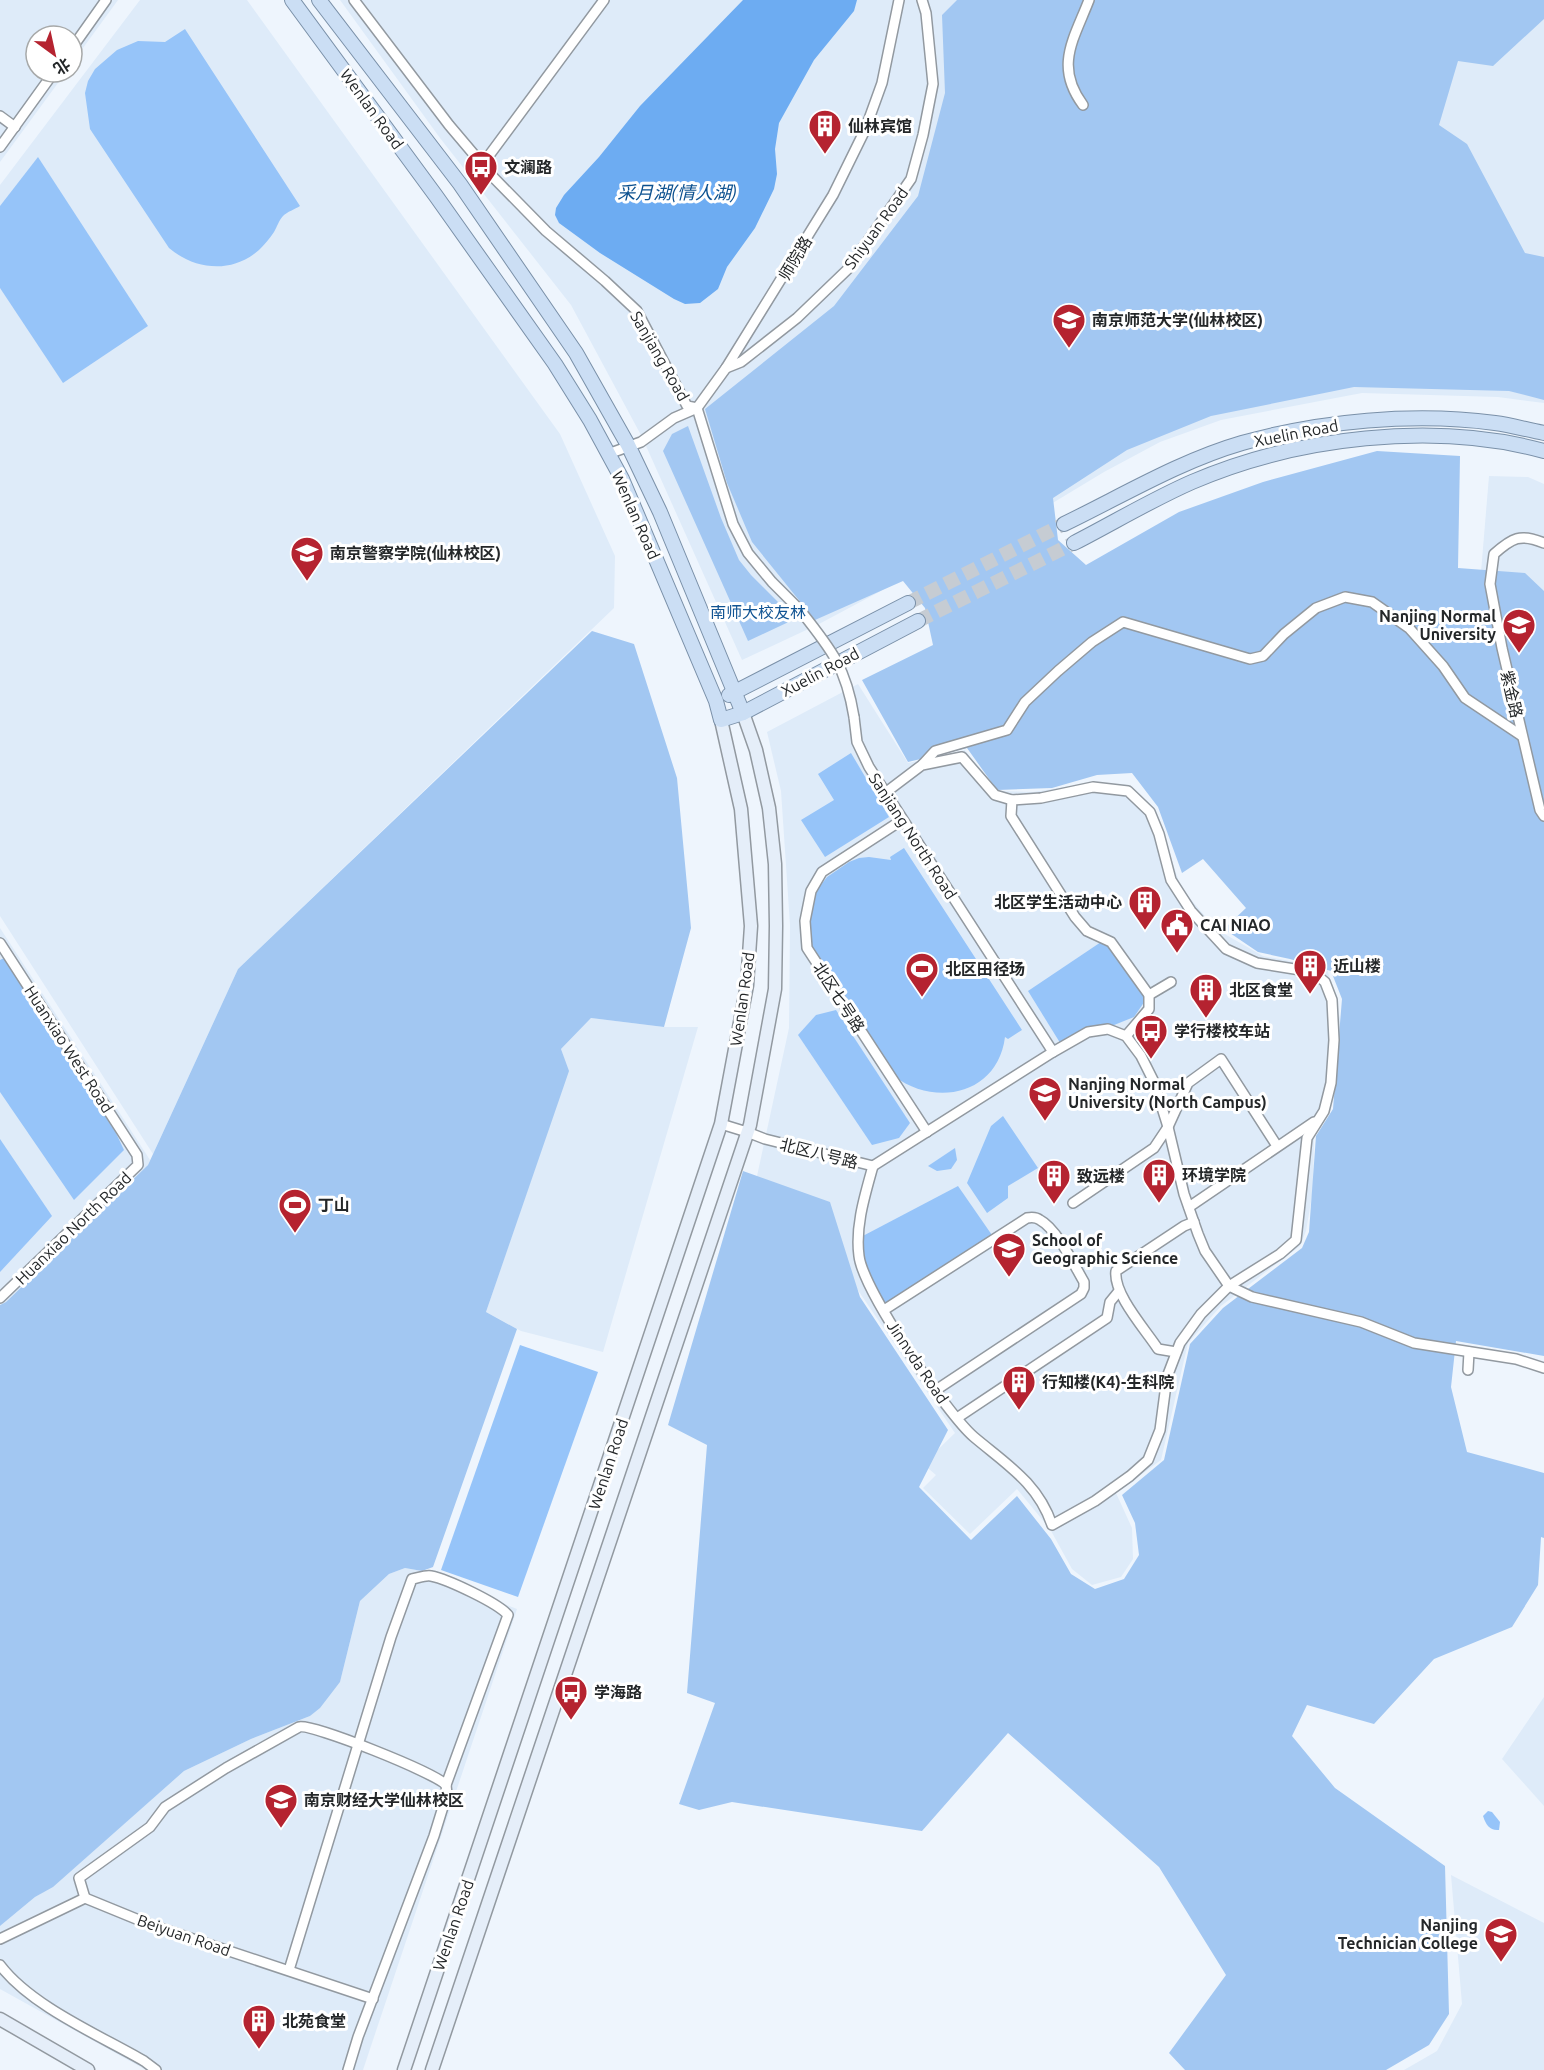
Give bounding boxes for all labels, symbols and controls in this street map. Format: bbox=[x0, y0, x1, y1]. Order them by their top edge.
north arrow bbox=[24, 24, 84, 84]
text: 北 bbox=[51, 55, 74, 78]
street label: Wenlan Road bbox=[337, 65, 407, 153]
building icon: 仙林宾馆 bbox=[807, 108, 843, 155]
place label: 仙林宾馆 bbox=[848, 117, 912, 135]
bus stop icon: 文澜路 bbox=[463, 149, 499, 196]
place label: 文澜路 bbox=[504, 158, 552, 176]
water label: 采月湖(情人湖) bbox=[617, 182, 737, 203]
street label: Shiyuan Road bbox=[840, 184, 912, 272]
street label: 师院路 bbox=[775, 233, 815, 283]
school or university icon: 南京师范大学(仙林校区) bbox=[1051, 302, 1087, 349]
street label: Sanjiang Road bbox=[627, 308, 693, 404]
place label: 南京师范大学(仙林校区) bbox=[1092, 311, 1263, 330]
street label: Xuelin Road bbox=[1252, 416, 1340, 450]
street label: Wenlan Road bbox=[609, 468, 663, 562]
school or university icon: 南京警察学院(仙林校区) bbox=[289, 535, 325, 582]
place label: 南京警察学院(仙林校区) bbox=[330, 544, 501, 563]
park label: 南师大校友林 bbox=[710, 603, 806, 621]
place label: Nanjing Normal University bbox=[1379, 607, 1496, 643]
school or university icon: Nanjing Normal University bbox=[1501, 607, 1537, 654]
street label: Xuelin Road bbox=[778, 644, 862, 700]
street label: 紫金路 bbox=[1498, 669, 1526, 719]
street label: Sanjiang North Road bbox=[866, 770, 960, 902]
building icon: 北区学生活动中心 bbox=[1127, 884, 1163, 931]
place label: 北区学生活动中心 bbox=[994, 893, 1122, 911]
public building icon: CAI NIAO bbox=[1159, 907, 1195, 954]
place label: CAI NIAO bbox=[1200, 916, 1271, 934]
building icon: 近山楼 bbox=[1292, 948, 1328, 995]
street label: Wenlan Road bbox=[727, 951, 757, 1047]
sports icon: 北区田径场 bbox=[904, 951, 940, 998]
place label: 近山楼 bbox=[1333, 957, 1381, 975]
street label: 北区七号路 bbox=[810, 959, 868, 1035]
place label: 北区田径场 bbox=[945, 960, 1025, 978]
building icon: 北区食堂 bbox=[1188, 972, 1224, 1019]
place label: 北区食堂 bbox=[1229, 981, 1293, 999]
street label: Huanxiao West Road bbox=[21, 982, 117, 1116]
bus stop icon: 学行楼校车站 bbox=[1133, 1013, 1169, 1060]
place label: 学行楼校车站 bbox=[1174, 1022, 1270, 1040]
school or university icon: Nanjing Normal University (North Campus) bbox=[1027, 1075, 1063, 1122]
place label: Nanjing Normal University (North Campus) bbox=[1068, 1075, 1267, 1112]
street label: 北区八号路 bbox=[778, 1135, 860, 1171]
building icon: 环境学院 bbox=[1141, 1157, 1177, 1204]
building icon: 致远楼 bbox=[1036, 1158, 1072, 1205]
place label: 环境学院 bbox=[1182, 1166, 1246, 1184]
place label: 致远楼 bbox=[1077, 1167, 1125, 1185]
street label: Huanxiao North Road bbox=[11, 1168, 135, 1288]
sports icon: 丁山 bbox=[277, 1187, 313, 1234]
place label: 丁山 bbox=[318, 1196, 350, 1214]
school or university icon: School of Geographic Science bbox=[991, 1231, 1027, 1278]
place label: School of Geographic Science bbox=[1032, 1231, 1178, 1267]
street label: Jinnvda Road bbox=[884, 1317, 952, 1407]
building icon: 行知楼(K4)-生科院 bbox=[1001, 1364, 1037, 1411]
place label: 行知楼(K4)-生科院 bbox=[1042, 1373, 1174, 1392]
street label: Wenlan Road bbox=[585, 1416, 631, 1512]
bus stop icon: 学海路 bbox=[553, 1674, 589, 1721]
place label: 学海路 bbox=[594, 1683, 642, 1701]
school or university icon: 南京财经大学仙林校区 bbox=[263, 1782, 299, 1829]
place label: 南京财经大学仙林校区 bbox=[304, 1791, 464, 1809]
street label: Wenlan Road bbox=[429, 1877, 477, 1973]
street label: Beiyuan Road bbox=[135, 1911, 233, 1959]
place label: Nanjing Technician College bbox=[1338, 1916, 1478, 1952]
school or university icon: Nanjing Technician College bbox=[1483, 1916, 1519, 1963]
building icon: 北苑食堂 bbox=[241, 2003, 277, 2050]
place label: 北苑食堂 bbox=[282, 2012, 346, 2030]

